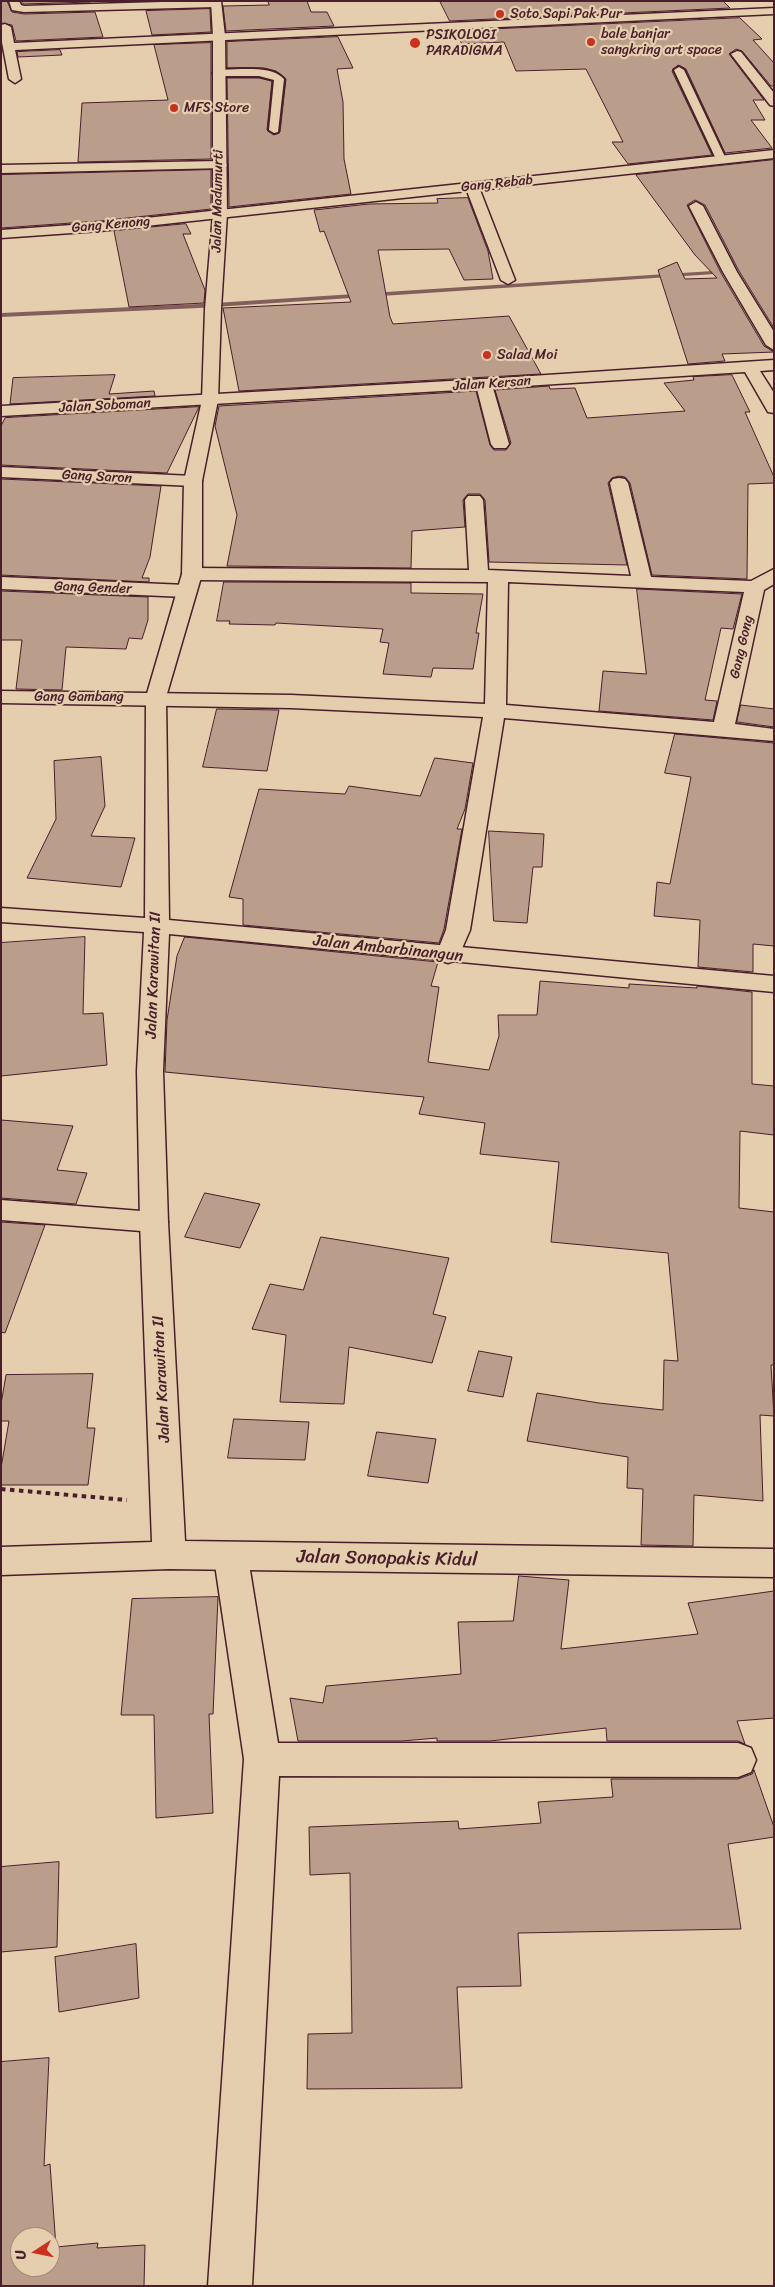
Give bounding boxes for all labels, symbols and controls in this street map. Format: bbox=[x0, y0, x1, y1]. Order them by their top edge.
place label: Soto Sapi Pak Pur bbox=[510, 6, 622, 22]
marker: Soto Sapi Pak Pur bbox=[494, 8, 506, 20]
place label: bale banjar sangkring art space bbox=[601, 26, 722, 58]
place label: PSIKOLOGI PARADIGMA bbox=[426, 27, 503, 59]
marker: PSIKOLOGI PARADIGMA bbox=[408, 36, 422, 50]
marker: bale banjar sangkring art space bbox=[585, 36, 597, 48]
place label: MFS Store bbox=[184, 100, 249, 116]
marker: MFS Store bbox=[168, 102, 180, 114]
street label: Jalan Madumurti bbox=[209, 149, 227, 253]
street label: Gang Rebab bbox=[460, 172, 534, 196]
street label: Gang Kenong bbox=[71, 213, 151, 237]
place label: Salad Moi bbox=[497, 347, 557, 363]
marker: Salad Moi bbox=[481, 349, 493, 361]
street label: Jalan Kersan bbox=[452, 373, 532, 395]
street label: Jalan Soboman bbox=[59, 395, 151, 417]
street label: Gang Saron bbox=[61, 467, 133, 487]
street label: Gang Gender bbox=[54, 578, 132, 598]
street label: Gang Gong bbox=[727, 614, 757, 680]
street label: Gang Gambang bbox=[34, 689, 124, 705]
street label: Jalan Karawitan II bbox=[142, 911, 166, 1039]
street label: Jalan Ambarbinangun bbox=[312, 932, 464, 966]
street label: Jalan Karawitan II bbox=[149, 1315, 175, 1443]
street label: Jalan Sonopakis Kidul bbox=[296, 1546, 478, 1572]
north arrow bbox=[10, 2227, 60, 2277]
text: U bbox=[8, 2248, 34, 2262]

